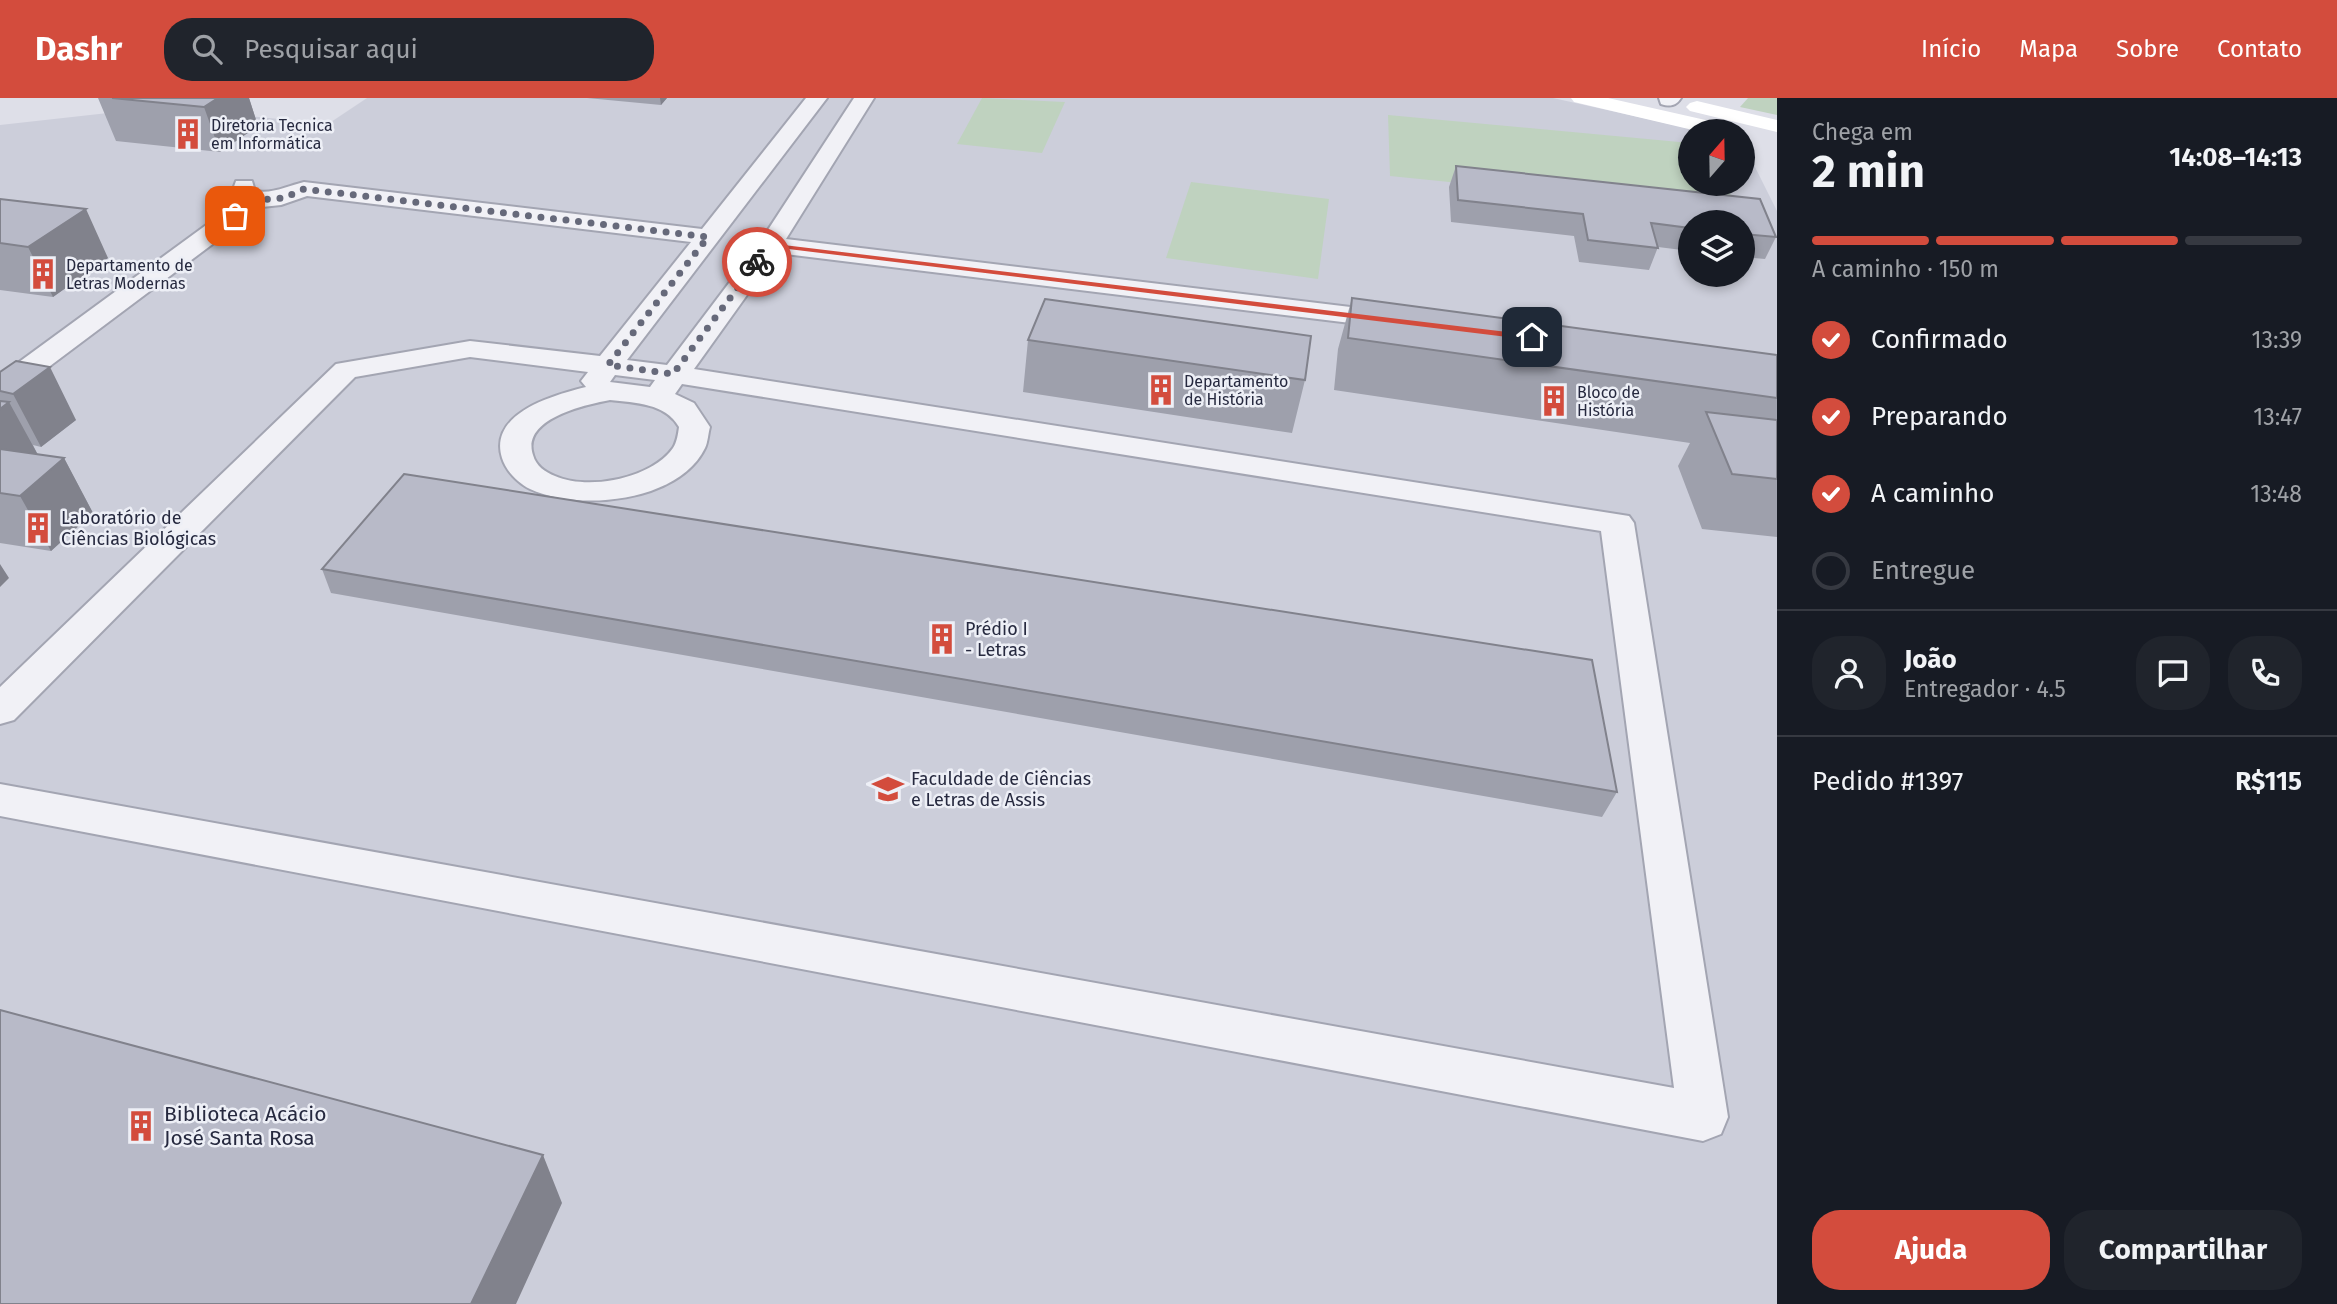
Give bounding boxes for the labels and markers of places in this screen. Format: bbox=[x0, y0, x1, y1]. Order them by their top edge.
place label: Diretoria Tecnica em Informática bbox=[211, 116, 333, 153]
building icon: Diretoria Tecnica em Informática bbox=[171, 117, 205, 151]
pin bbox=[205, 186, 265, 246]
place label: Departamento de Letras Modernas bbox=[66, 256, 193, 293]
building icon: Departamento de Letras Modernas bbox=[26, 257, 60, 291]
pin bbox=[1502, 307, 1562, 367]
place label: Departamento de História bbox=[1184, 372, 1288, 409]
building icon: Departamento de História bbox=[1144, 373, 1178, 407]
place label: Bloco de História bbox=[1577, 383, 1640, 420]
building icon: Bloco de História bbox=[1537, 384, 1571, 418]
place label: Laboratório de Ciências Biológicas bbox=[61, 507, 216, 550]
building icon: Laboratório de Ciências Biológicas bbox=[21, 511, 55, 545]
place label: Prédio I - Letras bbox=[965, 618, 1028, 661]
building icon: Prédio I - Letras bbox=[925, 622, 959, 656]
place label: Faculdade de Ciências e Letras de Assis bbox=[911, 768, 1091, 811]
school or university icon: Faculdade de Ciências e Letras de Assis bbox=[871, 772, 905, 806]
place label: Biblioteca Acácio José Santa Rosa bbox=[164, 1101, 327, 1151]
building icon: Biblioteca Acácio José Santa Rosa bbox=[124, 1109, 158, 1143]

